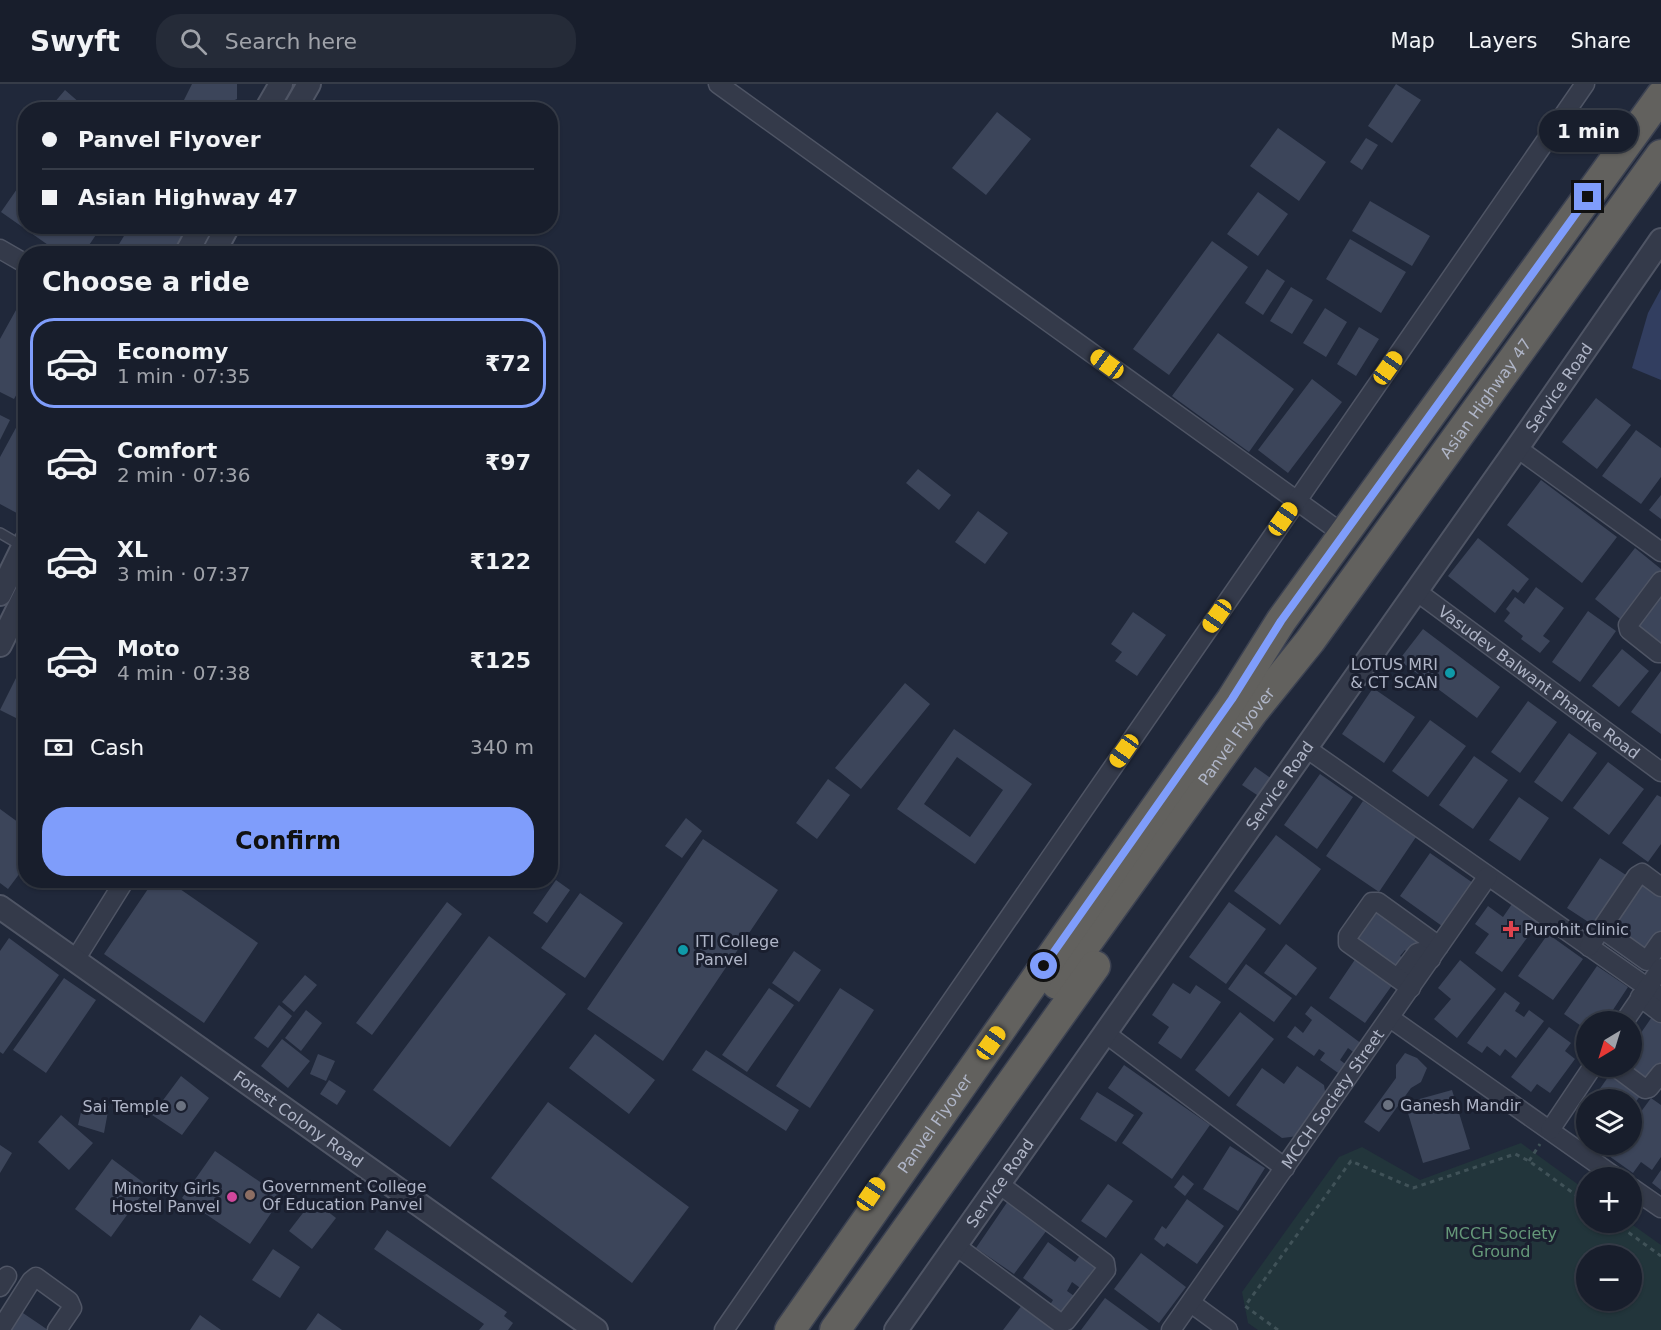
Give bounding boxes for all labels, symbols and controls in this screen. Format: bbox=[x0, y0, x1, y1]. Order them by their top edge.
search box bbox=[156, 14, 576, 68]
text: Swyft bbox=[30, 25, 120, 58]
icon: search bbox=[177, 25, 210, 58]
text: Search here bbox=[225, 29, 357, 54]
text: Map bbox=[1391, 29, 1435, 53]
text: Layers bbox=[1468, 29, 1537, 53]
text: Share bbox=[1570, 29, 1631, 53]
callout: 1 min bbox=[1538, 110, 1638, 152]
text: 1 min bbox=[1557, 119, 1620, 143]
text: Panvel Flyover bbox=[78, 127, 261, 152]
route end bbox=[1574, 183, 1601, 210]
text: Asian Highway 47 bbox=[78, 185, 298, 210]
text: Choose a ride bbox=[42, 266, 250, 297]
street label: Asian Highway 47 bbox=[1436, 335, 1536, 462]
icon: car bbox=[45, 336, 99, 390]
text: Economy bbox=[117, 339, 228, 364]
street label: Service Road bbox=[1522, 340, 1597, 436]
car bbox=[1087, 346, 1127, 382]
car bbox=[1370, 348, 1406, 388]
text: ₹72 bbox=[485, 351, 531, 376]
text: 1 min · 07:35 bbox=[117, 364, 251, 388]
icon: car bbox=[45, 435, 99, 489]
text: Comfort bbox=[117, 438, 217, 463]
text: ₹97 bbox=[485, 450, 531, 475]
text: 2 min · 07:36 bbox=[117, 463, 251, 487]
car bbox=[1265, 499, 1301, 539]
icon: car bbox=[45, 534, 99, 588]
text: XL bbox=[117, 537, 148, 562]
text: ₹122 bbox=[470, 549, 531, 574]
text: 3 min · 07:37 bbox=[117, 562, 251, 586]
car bbox=[1199, 596, 1235, 636]
street label: Vasudev Balwant Phadke Road bbox=[1434, 602, 1643, 763]
icon: car bbox=[45, 633, 99, 687]
text: Moto bbox=[117, 636, 180, 661]
text: ₹125 bbox=[470, 648, 531, 673]
place label: LOTUS MRI & CT SCAN bbox=[1350, 655, 1438, 692]
text: 4 min · 07:38 bbox=[117, 661, 251, 685]
marker: LOTUS MRI & CT SCAN bbox=[1443, 666, 1457, 680]
street label: Panvel Flyover bbox=[1194, 683, 1279, 789]
icon: cash bbox=[42, 731, 75, 764]
car bbox=[1106, 731, 1142, 771]
text: Cash bbox=[90, 735, 144, 760]
text: 340 m bbox=[470, 735, 534, 759]
street label: Service Road bbox=[1242, 738, 1318, 834]
button: Confirm bbox=[42, 807, 534, 876]
marker: Purohit Clinic bbox=[1502, 920, 1520, 938]
place label: Purohit Clinic bbox=[1524, 920, 1629, 939]
place label: ITI College Panvel bbox=[695, 932, 779, 969]
marker: ITI College Panvel bbox=[676, 943, 690, 957]
route start bbox=[1030, 952, 1057, 979]
north arrow bbox=[1576, 1011, 1642, 1077]
map controls bbox=[1576, 1011, 1642, 1311]
car bbox=[973, 1023, 1009, 1063]
street label: MCCH Society Street bbox=[1278, 1026, 1388, 1172]
street label: Forest Colony Road bbox=[230, 1067, 367, 1172]
street label: Panvel Flyover bbox=[894, 1070, 976, 1177]
button: layers bbox=[1576, 1089, 1642, 1155]
place label: Ganesh Mandir bbox=[1400, 1096, 1521, 1115]
place label: Sai Temple bbox=[83, 1097, 169, 1116]
marker: Ganesh Mandir bbox=[1381, 1098, 1395, 1112]
marker: Sai Temple bbox=[174, 1099, 188, 1113]
street label: Service Road bbox=[962, 1135, 1038, 1231]
button: + bbox=[1576, 1167, 1642, 1233]
car bbox=[853, 1174, 889, 1214]
place label: Government College Of Education Panvel bbox=[262, 1177, 427, 1214]
place label: Minority Girls Hostel Panvel bbox=[112, 1179, 220, 1216]
marker: Government College Of Education Panvel bbox=[243, 1188, 257, 1202]
marker: Minority Girls Hostel Panvel bbox=[225, 1190, 239, 1204]
park label: MCCH Society Ground bbox=[1445, 1224, 1557, 1261]
button: − bbox=[1576, 1245, 1642, 1311]

